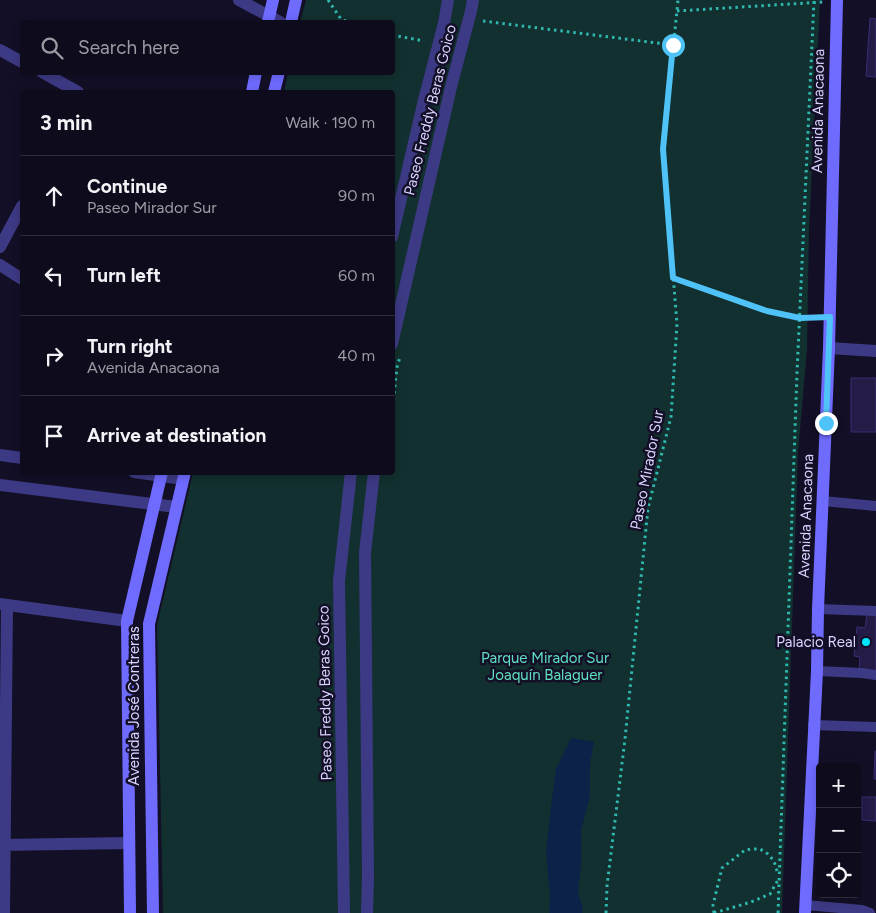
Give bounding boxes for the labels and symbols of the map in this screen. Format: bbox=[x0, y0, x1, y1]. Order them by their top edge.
street label: Paseo Freddy Beras Goico bbox=[400, 22, 460, 197]
route start bbox=[662, 34, 685, 57]
street label: Avenida Anacaona bbox=[808, 49, 828, 173]
street label: Paseo Mirador Sur bbox=[627, 409, 667, 531]
route end bbox=[815, 412, 838, 435]
street label: Avenida Anacaona bbox=[795, 453, 817, 579]
street label: Paseo Freddy Beras Goico bbox=[314, 605, 336, 781]
street label: Avenida José Contreras bbox=[125, 626, 143, 786]
place label: Palacio Real bbox=[776, 633, 856, 651]
marker: Palacio Real bbox=[860, 636, 872, 648]
park label: Parque Mirador Sur Joaquín Balaguer bbox=[481, 649, 609, 684]

